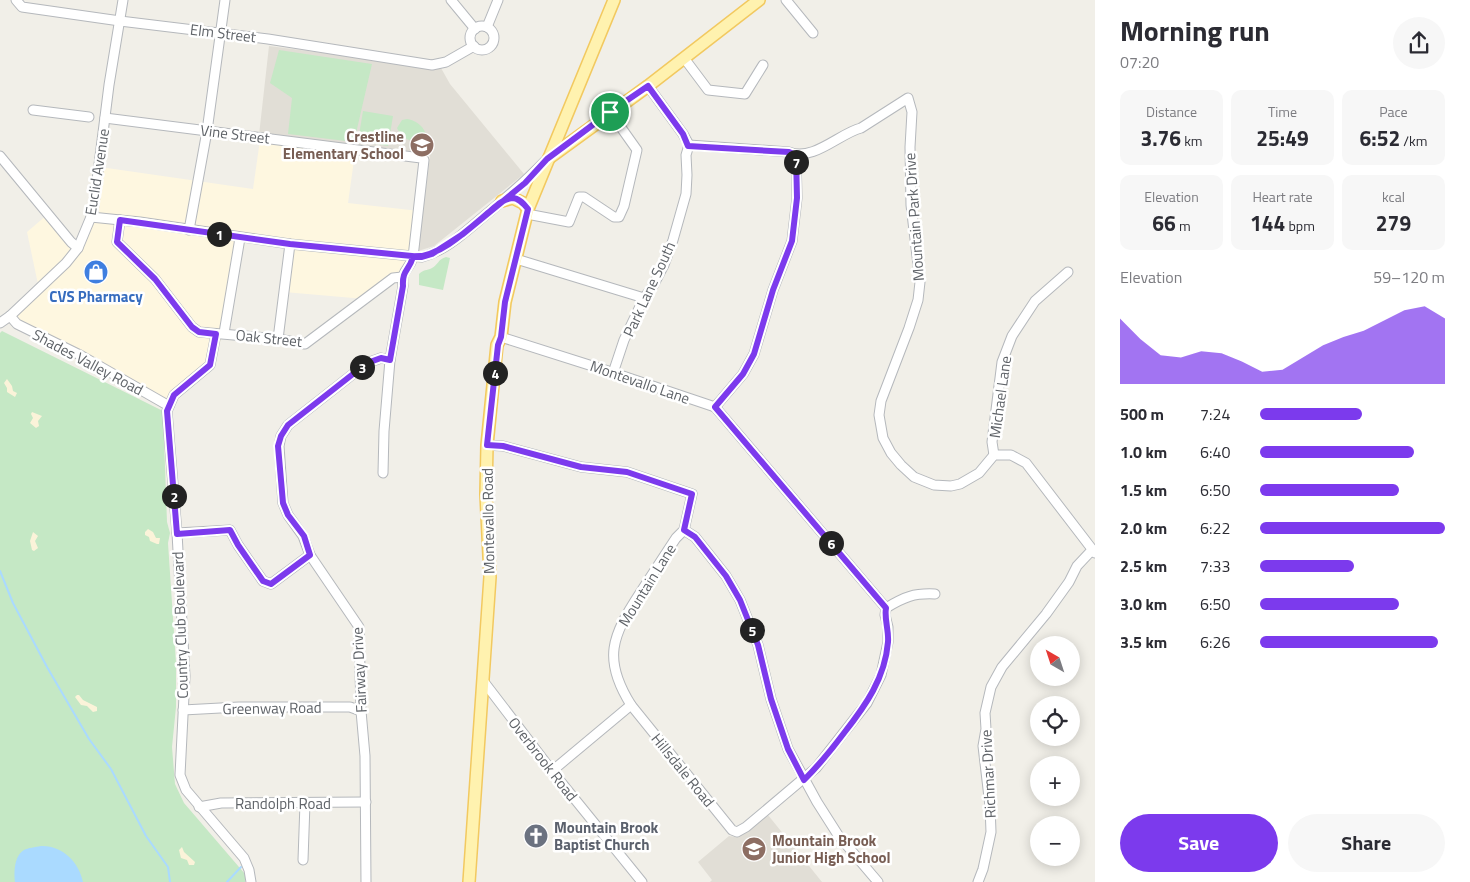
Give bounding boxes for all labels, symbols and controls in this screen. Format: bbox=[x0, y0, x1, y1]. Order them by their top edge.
text: Morning run bbox=[1120, 9, 1270, 52]
button: share bbox=[1393, 17, 1445, 69]
street label: Elm Street bbox=[189, 18, 258, 49]
text: 07:20 bbox=[1120, 50, 1159, 74]
pin bbox=[589, 91, 631, 133]
icon: arrive bbox=[596, 98, 624, 126]
text: Distance bbox=[1146, 101, 1197, 122]
text: Time bbox=[1268, 101, 1297, 122]
text: Pace bbox=[1379, 101, 1408, 122]
street label: Vine Street bbox=[199, 118, 272, 150]
text: 3.76 bbox=[1140, 122, 1181, 154]
text: 25:49 bbox=[1256, 122, 1309, 154]
text: 6:52 bbox=[1360, 122, 1400, 154]
place label: Crestline Elementary School bbox=[283, 125, 404, 165]
street label: Euclid Avenue bbox=[79, 127, 115, 217]
text: km bbox=[1181, 130, 1203, 151]
text: /km bbox=[1400, 130, 1427, 151]
school or university icon: Crestline Elementary School bbox=[409, 132, 435, 158]
pin: 7 bbox=[784, 150, 808, 174]
text: 7 bbox=[793, 152, 800, 173]
street label: Mountain Park Drive bbox=[898, 152, 930, 282]
text: Elevation bbox=[1144, 186, 1199, 207]
text: Heart rate bbox=[1252, 186, 1313, 207]
text: kcal bbox=[1382, 186, 1405, 207]
text: 66 bbox=[1152, 207, 1176, 239]
text: 144 bbox=[1250, 207, 1285, 239]
text: 279 bbox=[1376, 207, 1411, 239]
text: m bbox=[1176, 215, 1191, 236]
text: bpm bbox=[1285, 215, 1315, 236]
pin: 1 bbox=[206, 222, 232, 246]
text: 1 bbox=[216, 224, 223, 245]
street label: Park Lane South bbox=[617, 237, 681, 341]
shop icon: CVS Pharmacy bbox=[83, 259, 109, 285]
text: Elevation bbox=[1120, 265, 1182, 289]
text: 59–120 m bbox=[1373, 265, 1445, 289]
place label: CVS Pharmacy bbox=[49, 285, 143, 308]
street label: Shades Valley Road bbox=[28, 323, 148, 401]
street label: Oak Street bbox=[235, 323, 304, 353]
pin: 3 bbox=[350, 354, 374, 380]
street label: Montevallo Lane bbox=[587, 354, 693, 410]
street label: Michael Lane bbox=[983, 354, 1017, 440]
text: 3 bbox=[359, 357, 366, 378]
pin: 4 bbox=[482, 360, 508, 386]
text: 4 bbox=[492, 363, 499, 384]
text: 500 m bbox=[1120, 402, 1164, 426]
text: 7:24 bbox=[1200, 402, 1230, 426]
text: 1.0 km bbox=[1120, 440, 1167, 464]
text: 6:40 bbox=[1200, 440, 1230, 464]
street label: Montevallo Road bbox=[476, 468, 500, 574]
text: 1.5 km bbox=[1120, 478, 1167, 502]
text: 6:50 bbox=[1200, 478, 1230, 502]
pin: 2 bbox=[162, 484, 186, 508]
text: 2 bbox=[171, 486, 178, 507]
text: 2.0 km bbox=[1120, 516, 1167, 540]
text: 6:22 bbox=[1200, 516, 1230, 540]
pin: 6 bbox=[818, 530, 844, 556]
text: 6 bbox=[828, 533, 835, 554]
street label: Mountain Lane bbox=[612, 539, 682, 631]
street label: Country Club Boulevard bbox=[166, 551, 194, 699]
text: 2.5 km bbox=[1120, 554, 1167, 578]
text: 7:33 bbox=[1200, 554, 1230, 578]
text: 3.0 km bbox=[1120, 592, 1167, 616]
text: 6:50 bbox=[1200, 592, 1230, 616]
pin: 5 bbox=[740, 618, 764, 642]
text: 5 bbox=[749, 620, 756, 641]
street label: Fairway Drive bbox=[345, 627, 373, 713]
text: 3.5 km bbox=[1120, 630, 1167, 654]
text: 6:26 bbox=[1200, 630, 1230, 654]
north arrow bbox=[1030, 636, 1080, 686]
map controls bbox=[1030, 636, 1080, 866]
street label: Greenway Road bbox=[222, 696, 322, 720]
button: locate bbox=[1030, 696, 1080, 746]
street label: Overbrook Road bbox=[503, 712, 583, 806]
street label: Hillsdale Road bbox=[646, 728, 720, 812]
street label: Richmar Drive bbox=[974, 729, 1002, 819]
button: + bbox=[1030, 756, 1080, 806]
street label: Randolph Road bbox=[235, 792, 331, 815]
button: Save bbox=[1120, 814, 1278, 872]
button: Share bbox=[1288, 814, 1445, 872]
place label: Mountain Brook Baptist Church bbox=[554, 816, 659, 856]
button: − bbox=[1030, 816, 1080, 866]
church icon: Mountain Brook Baptist Church bbox=[523, 823, 549, 849]
place label: Mountain Brook Junior High School bbox=[772, 829, 891, 869]
school or university icon: Mountain Brook Junior High School bbox=[741, 836, 767, 862]

